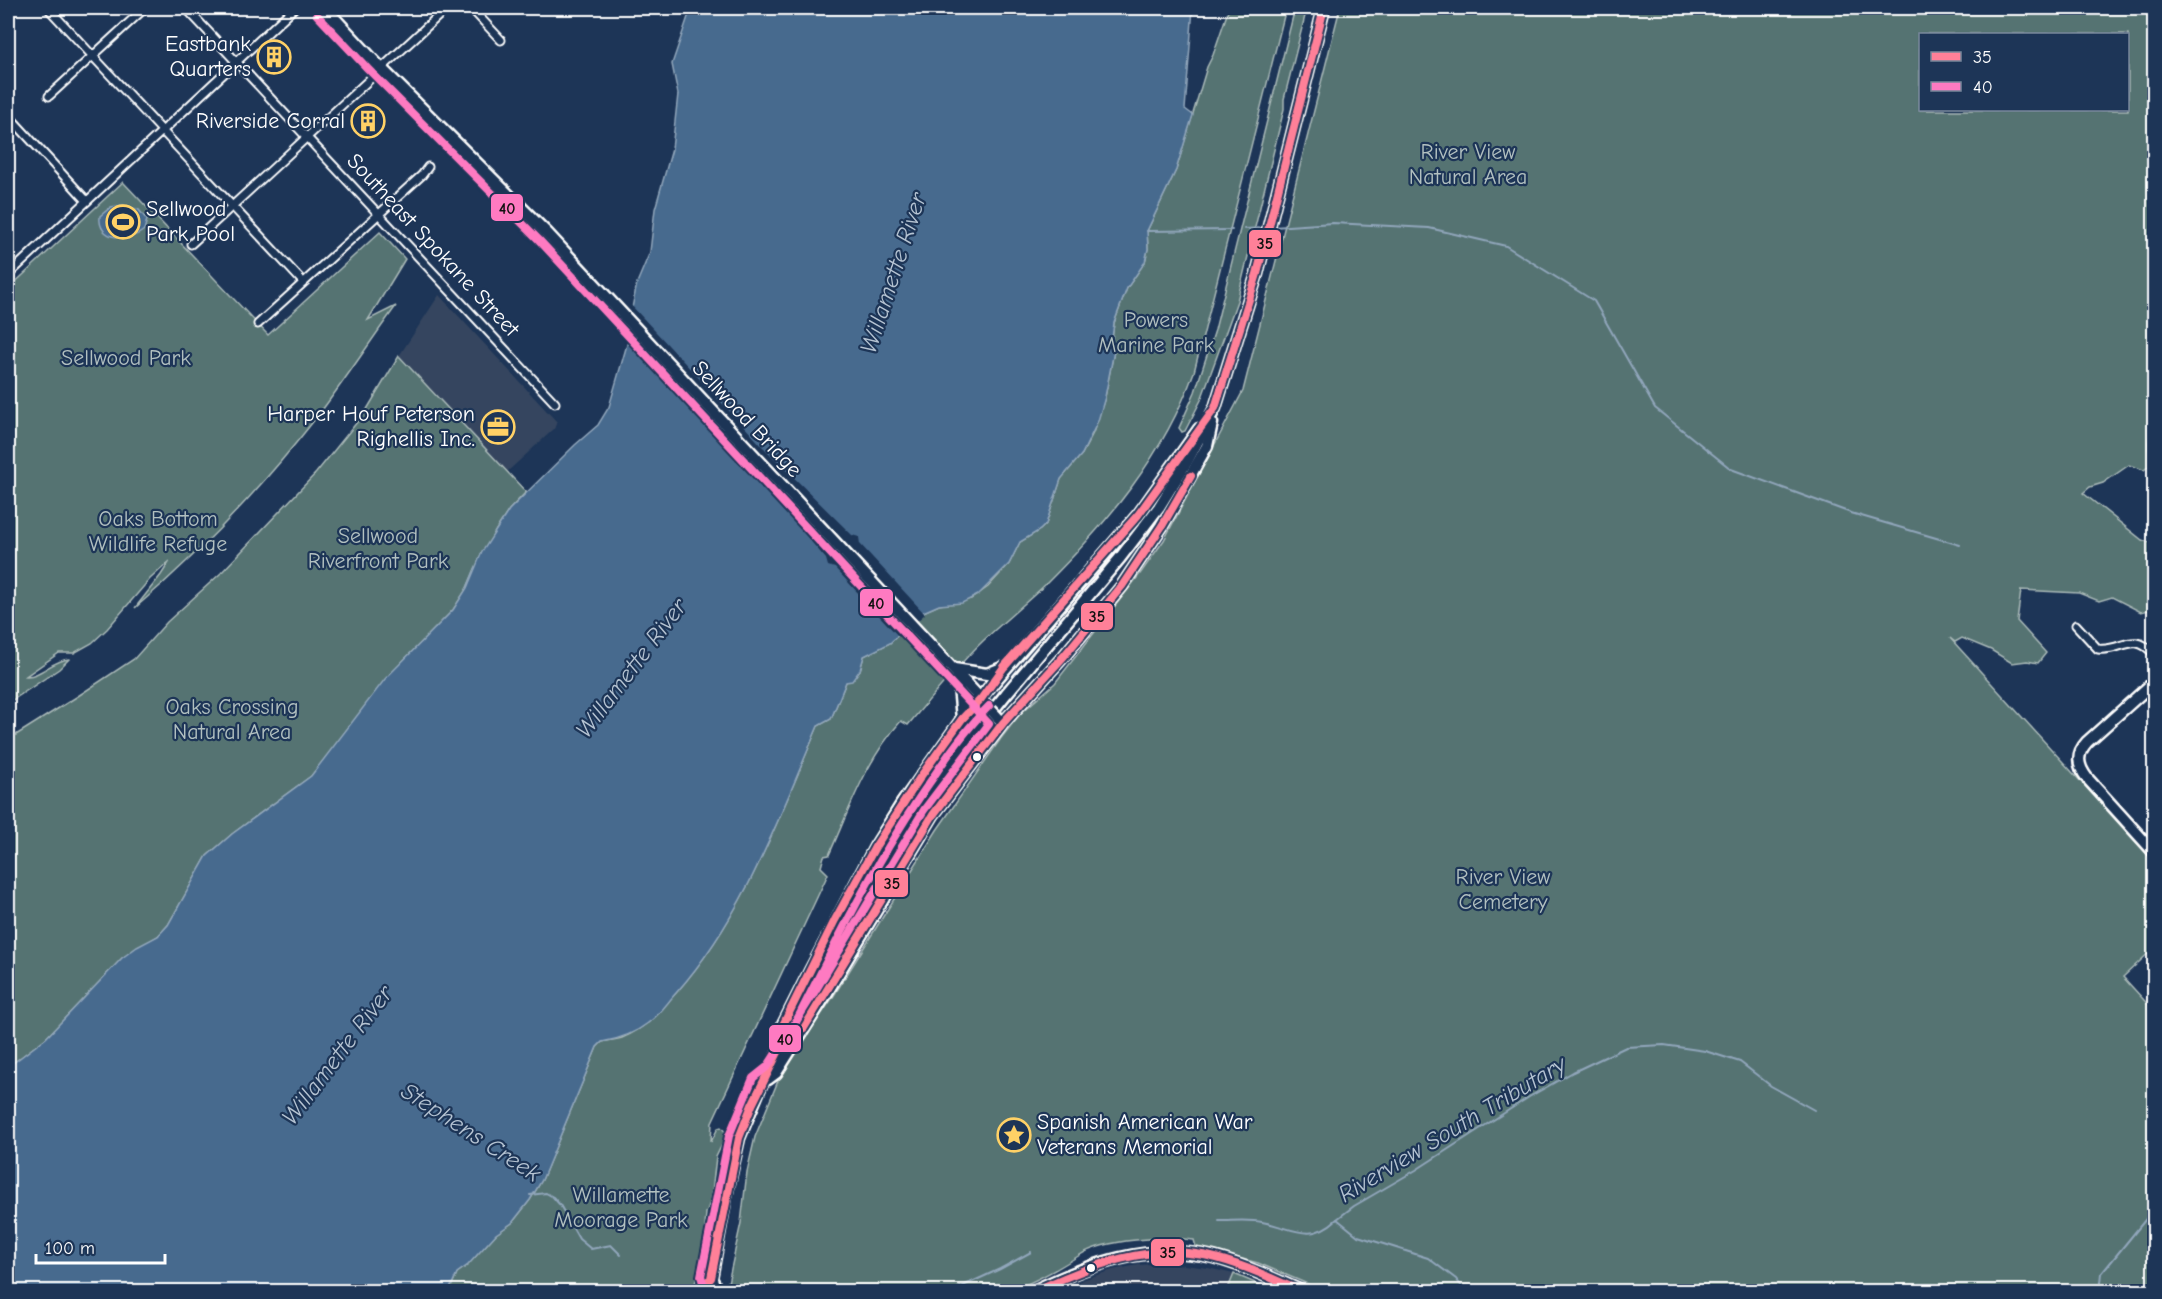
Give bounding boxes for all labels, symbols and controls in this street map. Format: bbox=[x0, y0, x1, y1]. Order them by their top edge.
place label: Eastbank Quarters bbox=[165, 31, 251, 82]
legend bbox=[1919, 33, 2129, 111]
building icon: Eastbank Quarters bbox=[256, 39, 292, 75]
text: 35 bbox=[1973, 47, 1992, 68]
text: 40 bbox=[1973, 77, 1993, 98]
building icon: Riverside Corral bbox=[350, 103, 386, 139]
place label: Riverside Corral bbox=[196, 108, 345, 134]
park label: River View Natural Area bbox=[1409, 139, 1527, 190]
street label: Southeast Spokane Street bbox=[341, 148, 525, 342]
water label: Willamette River bbox=[854, 188, 933, 357]
line badge: 40 bbox=[490, 193, 524, 222]
place label: Sellwood Park Pool bbox=[146, 196, 235, 247]
text: 40 bbox=[499, 200, 515, 218]
sports icon: Sellwood Park Pool bbox=[105, 204, 141, 240]
line badge: 35 bbox=[1248, 229, 1282, 258]
text: 35 bbox=[1257, 235, 1273, 253]
park label: Powers Marine Park bbox=[1098, 307, 1214, 358]
park label: Sellwood Park bbox=[61, 345, 191, 371]
street label: Sellwood Bridge bbox=[686, 355, 808, 483]
place label: Harper Houf Peterson Righellis Inc. bbox=[267, 401, 475, 452]
office icon: Harper Houf Peterson Righellis Inc. bbox=[480, 409, 516, 445]
park label: Oaks Bottom Wildlife Refuge bbox=[89, 506, 227, 557]
park label: Sellwood Riverfront Park bbox=[308, 523, 449, 574]
line badge: 40 bbox=[859, 588, 894, 617]
water label: Willamette River bbox=[569, 592, 693, 743]
text: 40 bbox=[868, 595, 884, 613]
line badge: 35 bbox=[1080, 602, 1114, 631]
text: 35 bbox=[1089, 608, 1105, 626]
park label: Oaks Crossing Natural Area bbox=[165, 694, 299, 745]
unlabelled marker bbox=[971, 751, 983, 763]
park label: River View Cemetery bbox=[1456, 864, 1550, 915]
line badge: 35 bbox=[874, 869, 909, 898]
text: 35 bbox=[884, 875, 900, 893]
water label: Willamette River bbox=[275, 979, 399, 1130]
line badge: 40 bbox=[768, 1024, 802, 1053]
text: 40 bbox=[777, 1031, 793, 1049]
water label: Riverview South Tributary bbox=[1333, 1049, 1572, 1208]
water label: Stephens Creek bbox=[396, 1076, 546, 1188]
place label: Spanish American War Veterans Memorial bbox=[1037, 1109, 1253, 1160]
place icon: Spanish American War Veterans Memorial bbox=[996, 1117, 1032, 1153]
park label: Willamette Moorage Park bbox=[554, 1182, 688, 1233]
scale bar bbox=[36, 1227, 165, 1265]
text: 100 m bbox=[45, 1238, 95, 1259]
line badge: 35 bbox=[1150, 1238, 1185, 1267]
text: 35 bbox=[1160, 1244, 1176, 1262]
unlabelled marker bbox=[1085, 1262, 1097, 1274]

